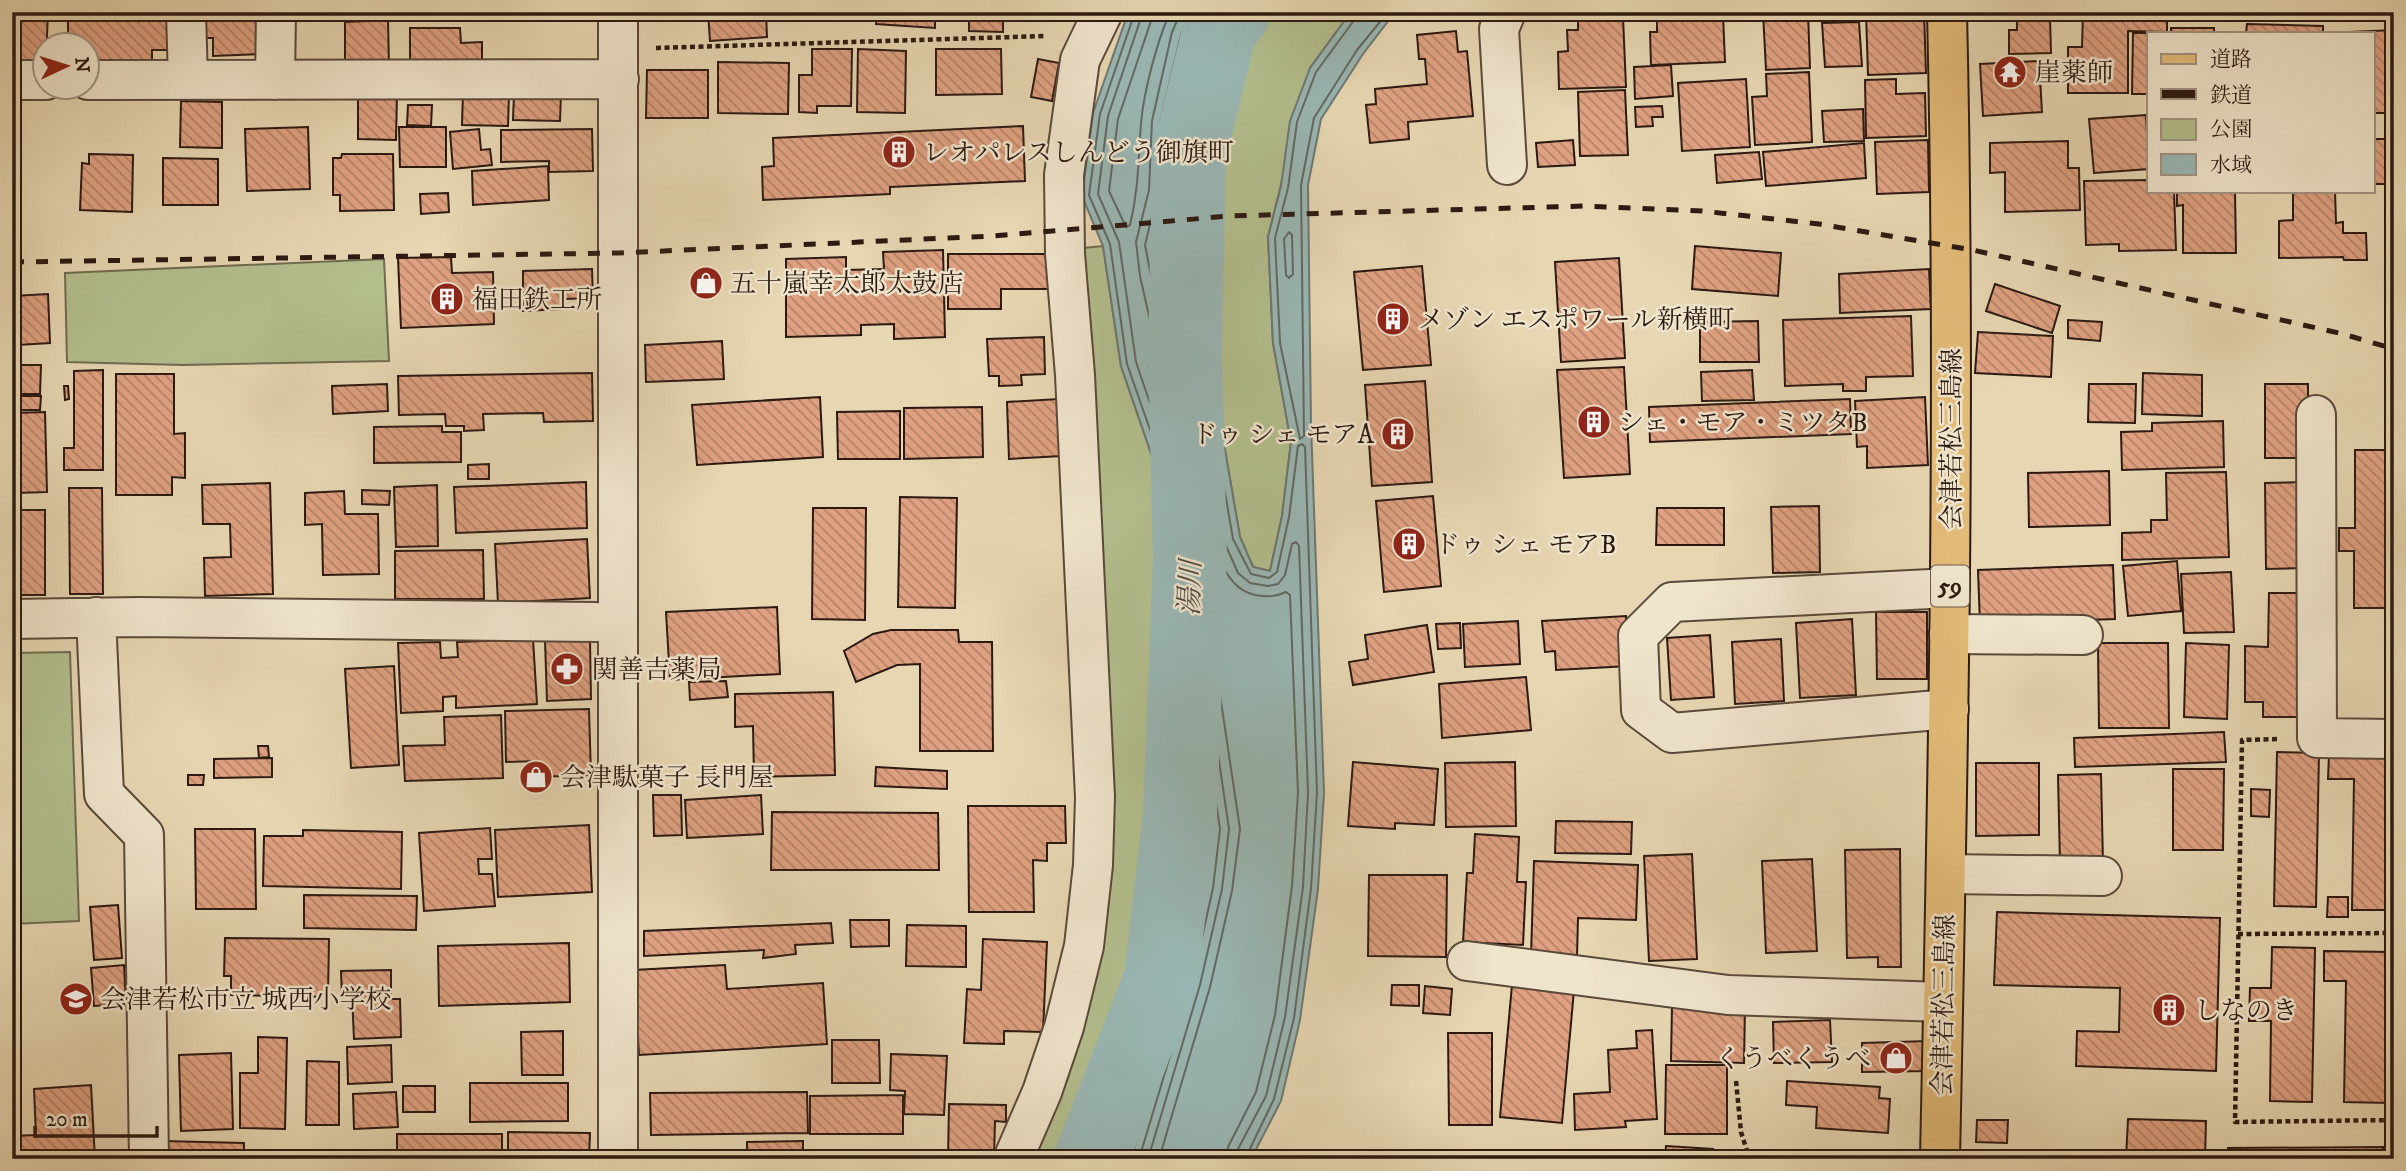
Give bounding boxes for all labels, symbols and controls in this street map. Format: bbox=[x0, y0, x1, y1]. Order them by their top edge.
north arrow bbox=[32, 32, 102, 102]
legend bbox=[2147, 32, 2374, 192]
text: 道路 bbox=[2210, 47, 2252, 73]
temple icon: 崖薬師 bbox=[1991, 53, 2029, 91]
text: N bbox=[69, 56, 94, 74]
place label: 崖薬師 bbox=[2035, 57, 2113, 90]
text: 鉄道 bbox=[2210, 83, 2252, 109]
text: 公園 bbox=[2210, 117, 2252, 143]
building icon: レオパレスしんどう御旗町 bbox=[880, 133, 918, 171]
place label: レオパレスしんどう御旗町 bbox=[923, 137, 1234, 170]
text: 水域 bbox=[2210, 153, 2252, 179]
shop icon: 五十嵐幸太郎太鼓店 bbox=[687, 264, 725, 302]
place label: 五十嵐幸太郎太鼓店 bbox=[730, 268, 964, 301]
building icon: 福田鉄工所 bbox=[428, 280, 466, 318]
place label: 福田鉄工所 bbox=[472, 284, 602, 317]
building icon: メゾン エスポワール新横町 bbox=[1374, 300, 1412, 338]
place label: メゾン エスポワール新横町 bbox=[1418, 304, 1734, 337]
street label: 会津若松三島線 bbox=[1936, 348, 1969, 530]
building icon: シェ・モア・ミツタB bbox=[1575, 403, 1613, 441]
place label: シェ・モア・ミツタB bbox=[1618, 407, 1868, 440]
building icon: ドゥ シェ モアA bbox=[1379, 415, 1417, 453]
place label: ドゥ シェ モアA bbox=[1191, 419, 1374, 452]
building icon: ドゥ シェ モアB bbox=[1390, 525, 1428, 563]
place label: ドゥ シェ モアB bbox=[1434, 529, 1616, 562]
water label: 湯川 bbox=[1172, 556, 1209, 617]
road number: 59 bbox=[1931, 566, 1969, 606]
pharmacy icon: 関善吉薬局 bbox=[548, 650, 586, 688]
place label: 関善吉薬局 bbox=[592, 654, 722, 687]
shop icon: 会津駄菓子 長門屋 bbox=[517, 758, 555, 796]
place label: 会津駄菓子 長門屋 bbox=[560, 762, 774, 795]
street label: 会津若松三島線 bbox=[1926, 914, 1963, 1096]
school or university icon: 会津若松市立 城西小学校 bbox=[57, 980, 95, 1018]
place label: 会津若松市立 城西小学校 bbox=[100, 984, 392, 1017]
building icon: しなのき bbox=[2150, 991, 2188, 1029]
place label: しなのき bbox=[2194, 995, 2298, 1028]
shop icon: くうべくうべ bbox=[1877, 1039, 1915, 1077]
place label: くうべくうべ bbox=[1715, 1043, 1871, 1076]
scale bar bbox=[35, 1094, 158, 1138]
text: 20 m bbox=[46, 1107, 88, 1133]

